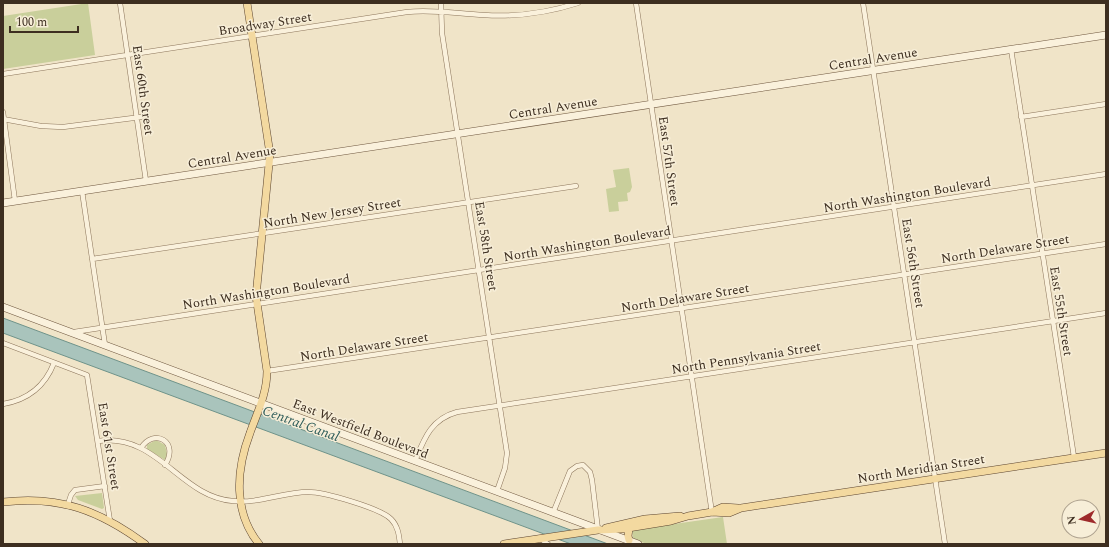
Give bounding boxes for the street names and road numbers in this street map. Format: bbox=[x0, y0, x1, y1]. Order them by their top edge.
street label: Broadway Street bbox=[217, 7, 314, 41]
street label: Central Avenue bbox=[827, 42, 919, 76]
street label: East 60th Street bbox=[127, 44, 159, 137]
street label: Central Avenue bbox=[507, 91, 599, 125]
street label: East 57th Street bbox=[653, 115, 685, 208]
street label: Central Avenue bbox=[186, 140, 278, 174]
street label: North Washington Boulevard bbox=[822, 172, 992, 218]
street label: North New Jersey Street bbox=[262, 192, 403, 234]
street label: East 58th Street bbox=[469, 200, 503, 293]
street label: East 56th Street bbox=[896, 217, 930, 310]
street label: North Washington Boulevard bbox=[502, 221, 672, 267]
street label: North Delaware Street bbox=[940, 229, 1071, 269]
street label: East 55th Street bbox=[1044, 265, 1078, 358]
street label: North Washington Boulevard bbox=[181, 269, 351, 315]
street label: North Delaware Street bbox=[620, 278, 751, 318]
street label: North Delaware Street bbox=[299, 327, 430, 367]
street label: North Pennsylvania Street bbox=[670, 336, 823, 380]
street label: East Westfield Boulevard bbox=[290, 394, 432, 464]
street label: East 61st Street bbox=[92, 401, 126, 492]
street label: North Meridian Street bbox=[856, 449, 987, 489]

